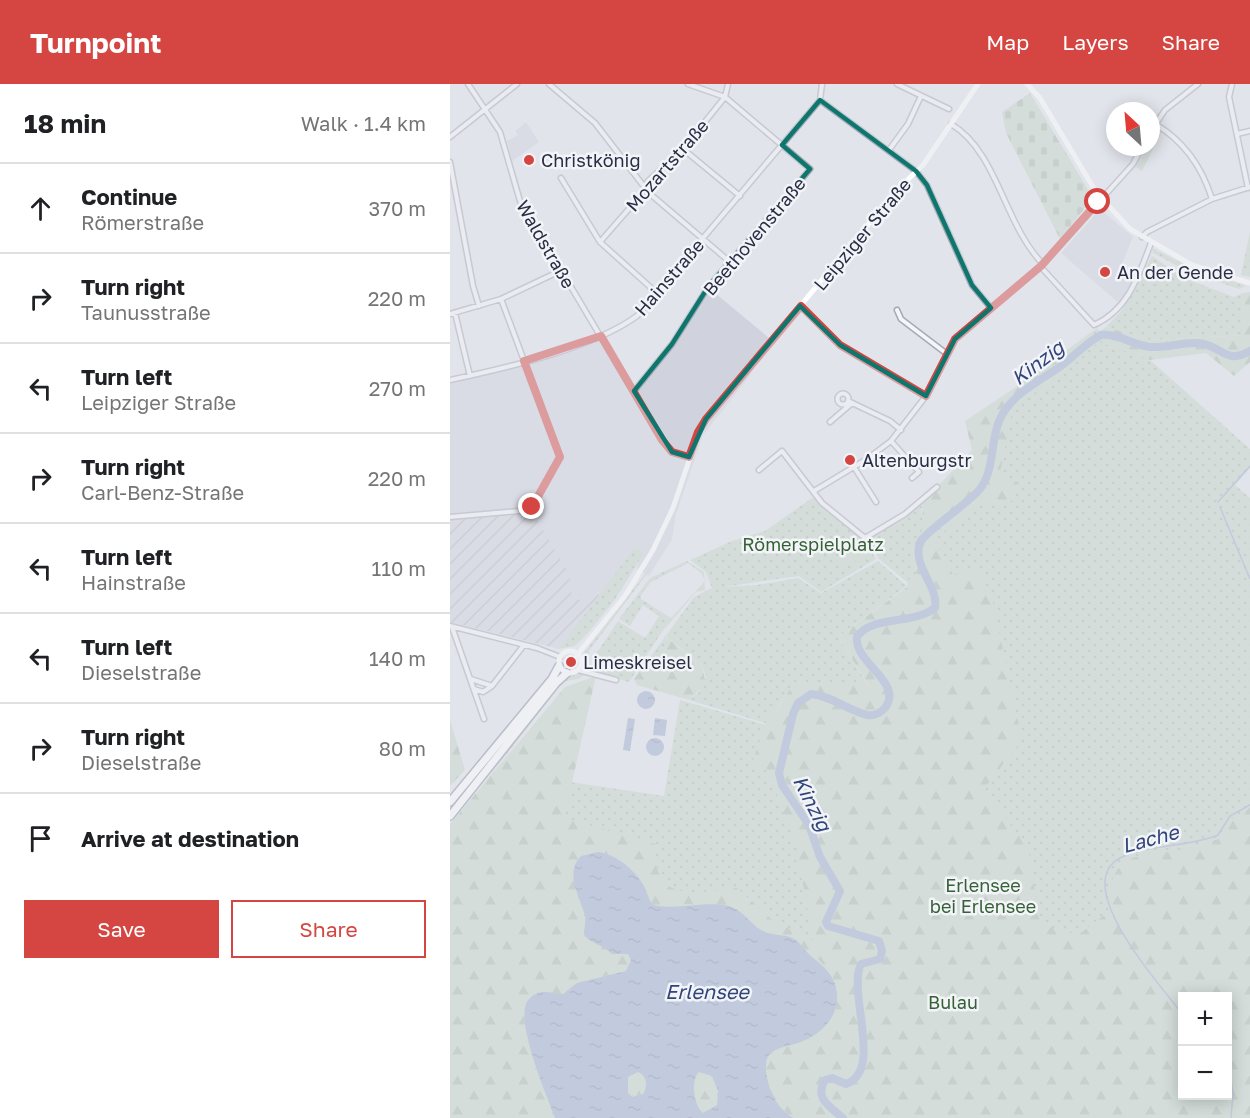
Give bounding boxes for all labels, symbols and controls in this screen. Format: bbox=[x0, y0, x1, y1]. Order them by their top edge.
text: Turnpoint bbox=[30, 26, 161, 59]
text: Map bbox=[986, 29, 1029, 55]
text: Layers bbox=[1062, 29, 1129, 55]
text: Share bbox=[1162, 29, 1220, 55]
north arrow bbox=[1106, 102, 1160, 156]
text: 18 min bbox=[24, 108, 106, 139]
text: Walk · 1.4 km bbox=[301, 111, 426, 135]
street label: Mozartstraße bbox=[621, 114, 713, 216]
place label: Christkönig bbox=[541, 149, 640, 171]
marker: Christkönig bbox=[522, 153, 536, 167]
street label: Beethovenstraße bbox=[698, 172, 810, 300]
street label: Leipziger Straße bbox=[809, 173, 915, 295]
text: Continue bbox=[81, 183, 177, 210]
route start bbox=[1084, 188, 1110, 214]
icon: ahead bbox=[24, 192, 57, 225]
text: 370 m bbox=[369, 196, 426, 220]
street label: Waldstraße bbox=[512, 196, 580, 292]
text: Römerstraße bbox=[81, 210, 204, 234]
street label: Hainstraße bbox=[630, 234, 708, 320]
place label: An der Gende bbox=[1117, 261, 1233, 283]
marker: An der Gende bbox=[1098, 265, 1112, 279]
text: Turn right bbox=[81, 273, 185, 300]
icon: right bbox=[24, 282, 57, 315]
text: 220 m bbox=[368, 286, 426, 310]
text: Taunusstraße bbox=[81, 300, 211, 324]
water label: Kinzig bbox=[1006, 334, 1070, 390]
text: Turn left bbox=[81, 363, 172, 390]
icon: left bbox=[24, 372, 57, 405]
text: 270 m bbox=[369, 376, 426, 400]
text: Leipziger Straße bbox=[81, 390, 236, 414]
place label: Altenburgstr bbox=[862, 449, 971, 471]
text: Turn right bbox=[81, 453, 185, 480]
marker: Altenburgstr bbox=[843, 453, 857, 467]
icon: right bbox=[24, 462, 57, 495]
text: 220 m bbox=[368, 466, 426, 490]
text: Carl-Benz-Straße bbox=[81, 480, 244, 504]
route end bbox=[518, 493, 544, 519]
park label: Römerspielplatz bbox=[742, 533, 884, 555]
text: Turn left bbox=[81, 543, 172, 570]
icon: left bbox=[24, 552, 57, 585]
text: 110 m bbox=[372, 556, 426, 580]
text: Hainstraße bbox=[81, 570, 186, 594]
text: Turn left bbox=[81, 633, 172, 660]
icon: left bbox=[24, 642, 57, 675]
text: 140 m bbox=[369, 646, 426, 670]
place label: Limeskreisel bbox=[583, 651, 692, 673]
marker: Limeskreisel bbox=[564, 655, 578, 669]
text: Dieselstraße bbox=[81, 660, 201, 684]
text: Turn right bbox=[81, 723, 185, 750]
icon: right bbox=[24, 732, 57, 765]
text: 80 m bbox=[379, 736, 426, 760]
text: Dieselstraße bbox=[81, 750, 201, 774]
water label: Kinzig bbox=[788, 771, 838, 837]
water label: Lache bbox=[1119, 819, 1182, 857]
icon: arrive bbox=[24, 822, 57, 855]
text: Arrive at destination bbox=[81, 825, 299, 852]
park label: Erlensee bei Erlensee bbox=[930, 874, 1036, 917]
button: Save bbox=[24, 900, 219, 958]
button: Share bbox=[231, 900, 426, 958]
water label: Erlensee bbox=[665, 979, 750, 1003]
park label: Bulau bbox=[928, 991, 978, 1013]
map controls bbox=[1178, 992, 1232, 1100]
button: + bbox=[1178, 992, 1232, 1046]
button: − bbox=[1178, 1046, 1232, 1100]

